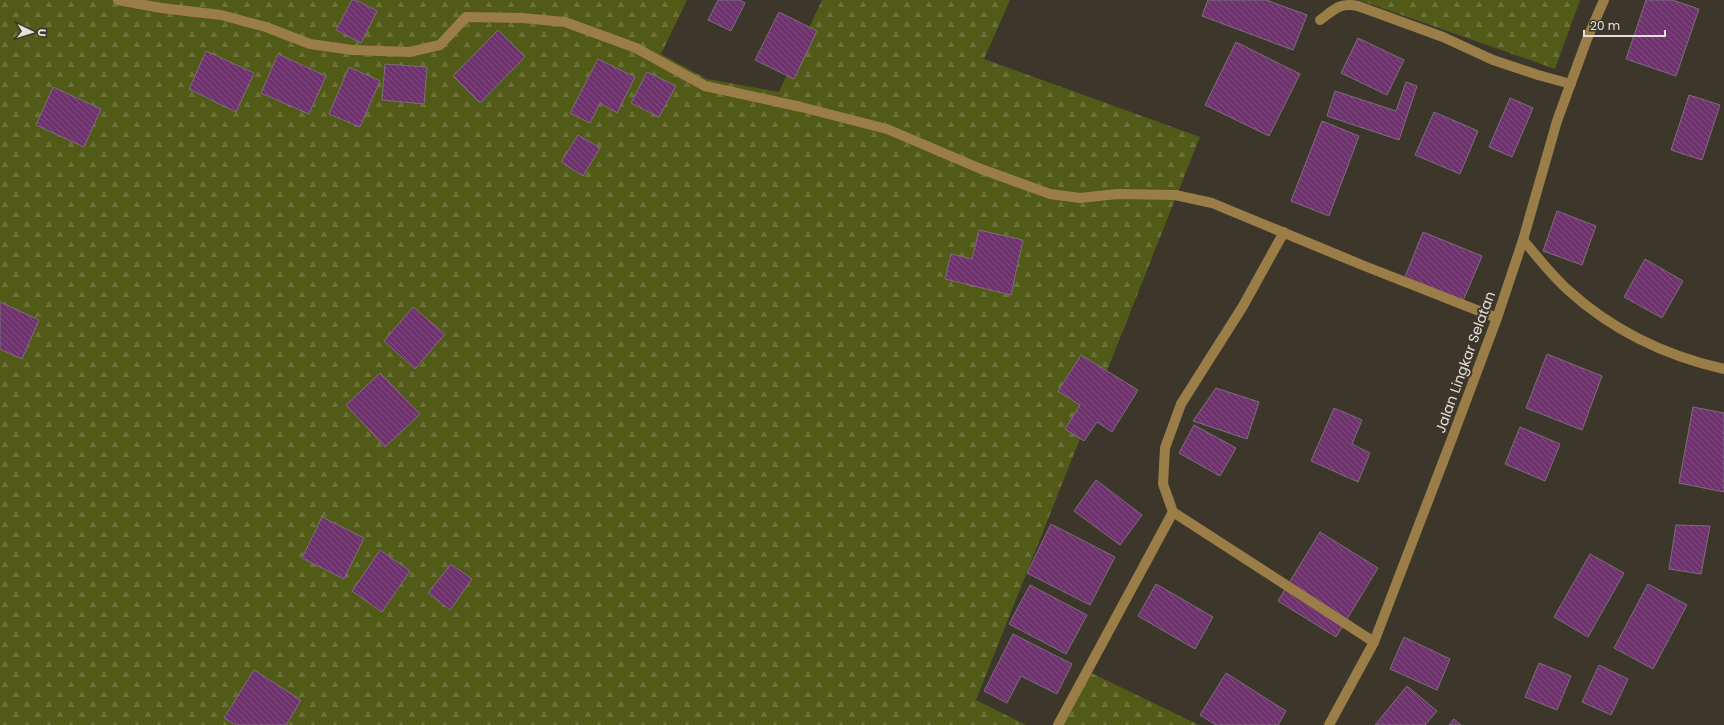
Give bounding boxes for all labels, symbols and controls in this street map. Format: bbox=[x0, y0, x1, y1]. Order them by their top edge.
north arrow bbox=[12, 12, 52, 52]
scale bar bbox=[1584, 12, 1665, 38]
text: 20 m bbox=[1590, 17, 1620, 34]
text: U bbox=[34, 28, 50, 37]
street label: Jalan Lingkar Selatan bbox=[1430, 288, 1500, 436]

